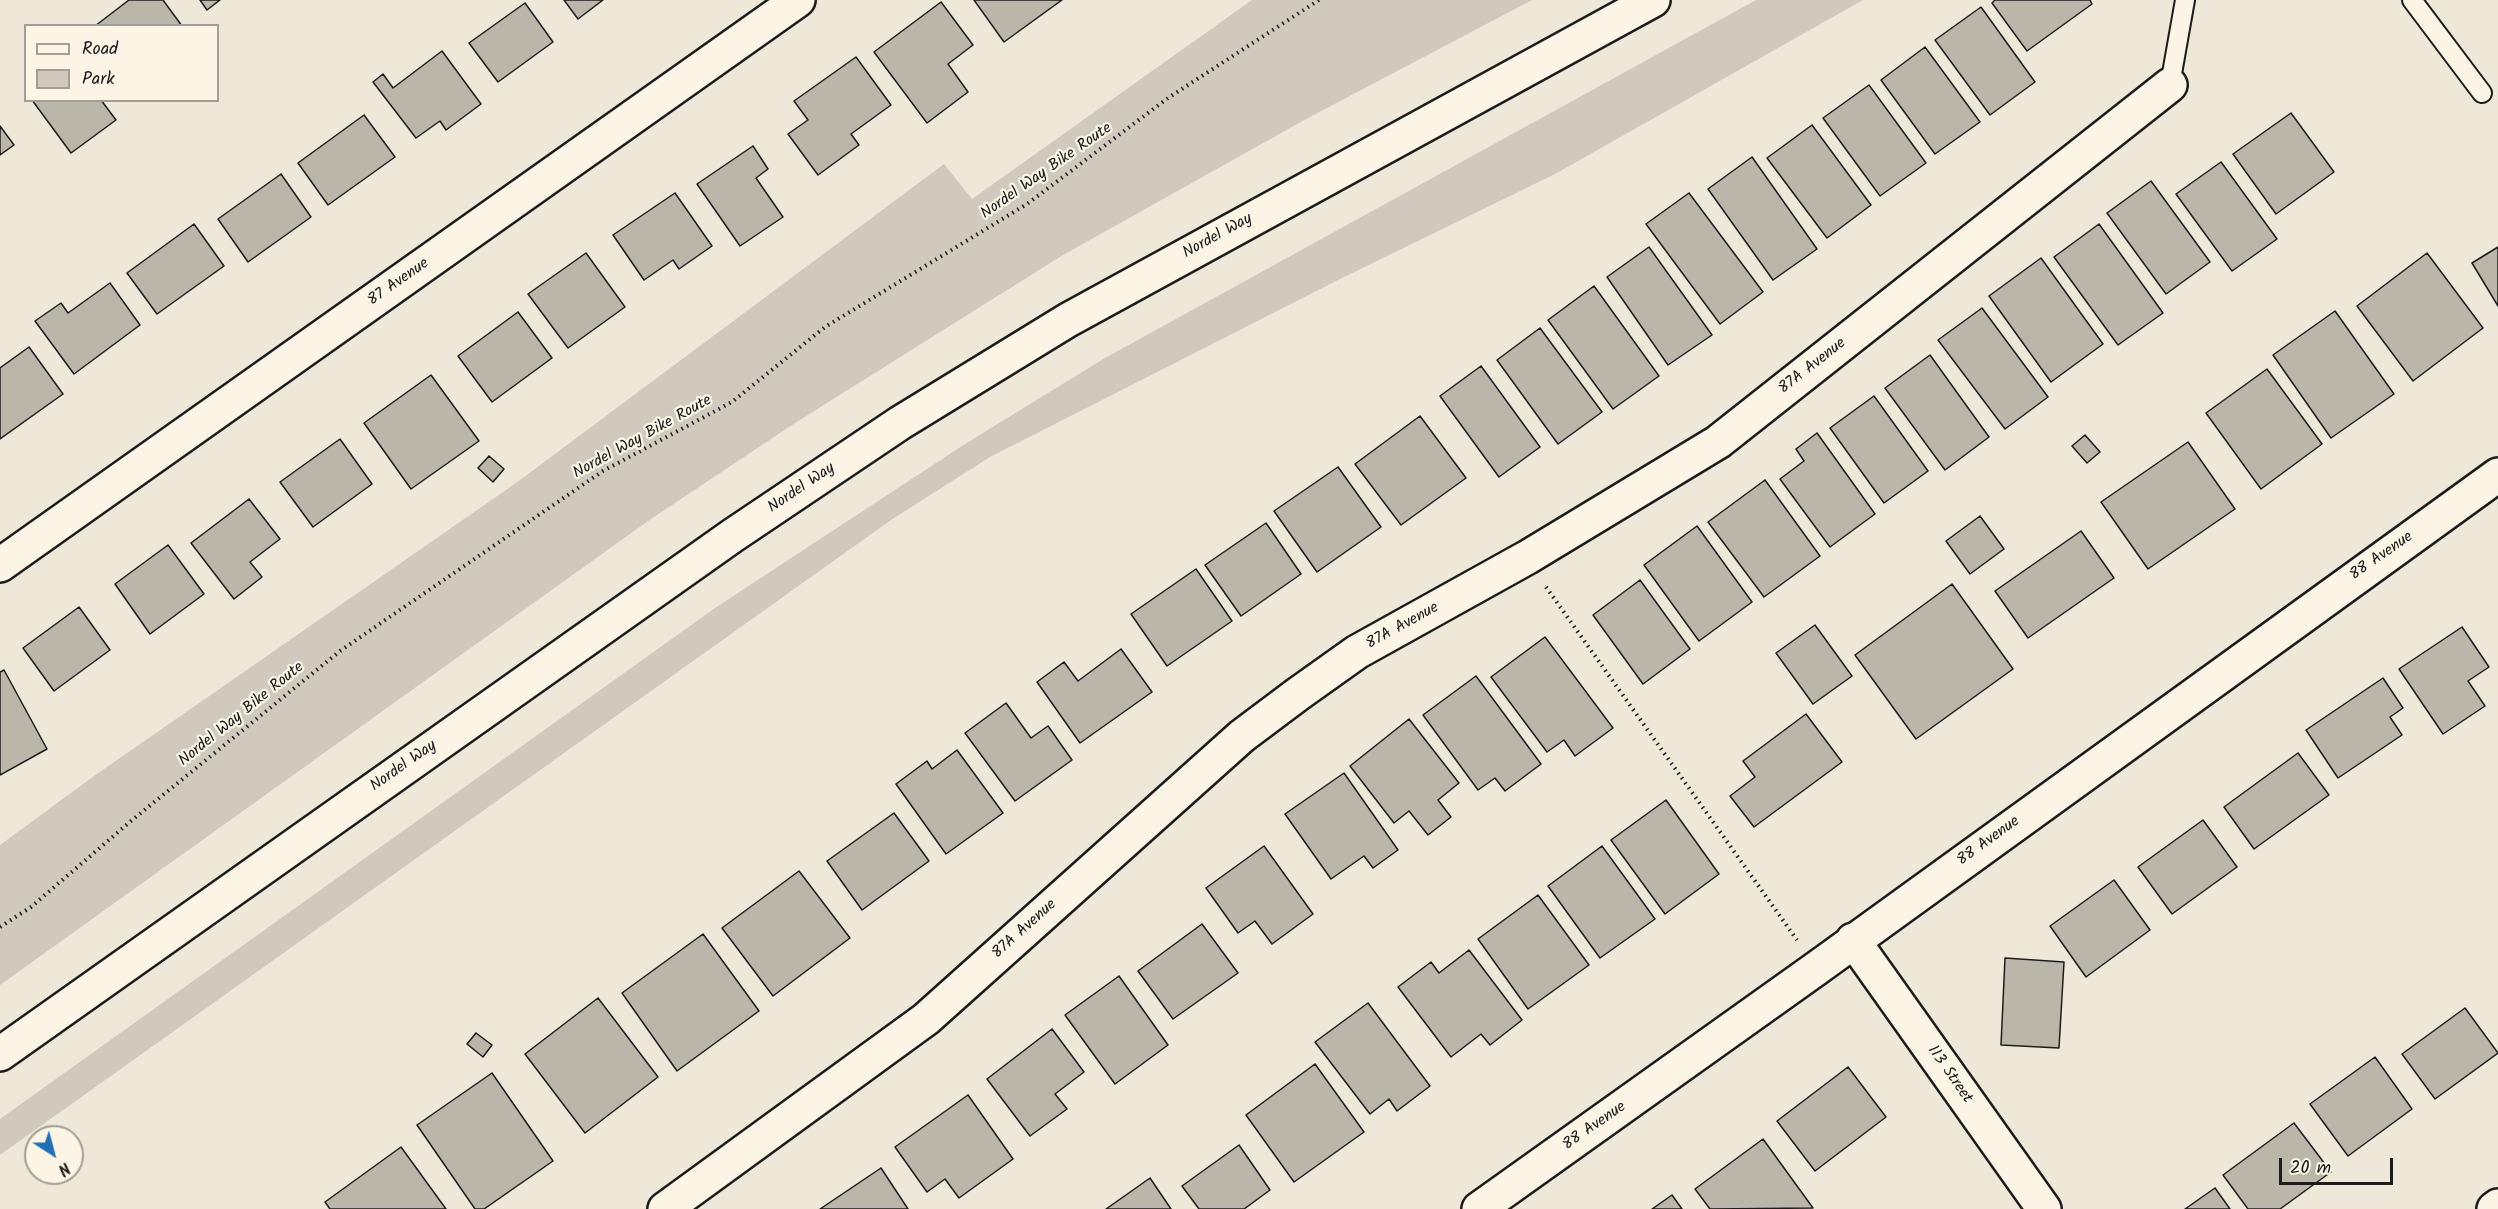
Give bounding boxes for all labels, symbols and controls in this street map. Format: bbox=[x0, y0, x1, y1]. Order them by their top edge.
legend bbox=[24, 24, 219, 102]
text: Road bbox=[82, 35, 118, 64]
text: Park bbox=[82, 65, 115, 94]
street label: Nordel Way Bike Route bbox=[978, 120, 1116, 224]
street label: Nordel Way bbox=[1180, 210, 1256, 264]
street label: 87 Avenue bbox=[365, 255, 433, 311]
street label: 87A Avenue bbox=[1775, 335, 1851, 399]
street label: Nordel Way Bike Route bbox=[570, 392, 716, 484]
street label: Nordel Way bbox=[765, 460, 839, 518]
street label: 88 Avenue bbox=[2347, 528, 2417, 586]
street label: 87A Avenue bbox=[1363, 599, 1443, 655]
street label: Nordel Way Bike Route bbox=[175, 659, 309, 771]
street label: Nordel Way bbox=[367, 737, 441, 797]
street label: 88 Avenue bbox=[1954, 813, 2024, 871]
street label: 87A Avenue bbox=[989, 896, 1061, 964]
street label: 113 Street bbox=[1922, 1042, 1976, 1108]
street label: 88 Avenue bbox=[1560, 1098, 1630, 1156]
north arrow bbox=[24, 1125, 84, 1185]
scale bar bbox=[2282, 1146, 2396, 1184]
text: 20 m bbox=[2290, 1154, 2331, 1183]
text: N bbox=[52, 1155, 75, 1181]

